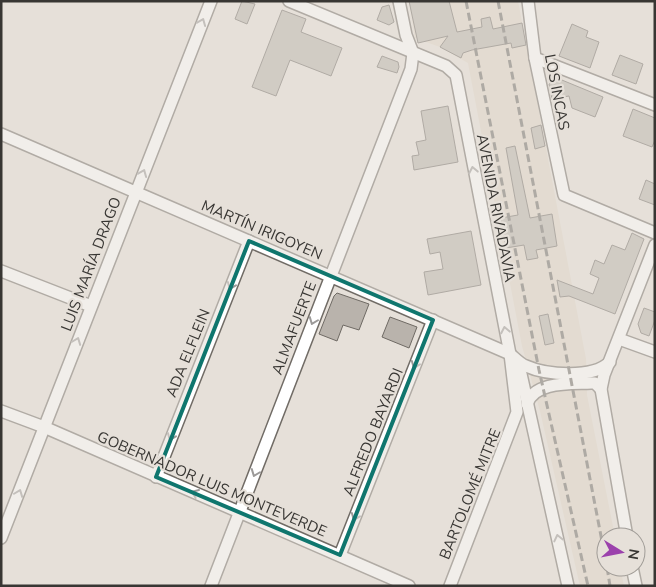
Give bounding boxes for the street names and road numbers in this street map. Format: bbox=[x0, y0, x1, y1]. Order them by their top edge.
street label: LOS INCAS bbox=[540, 52, 574, 132]
street label: AVENIDA RIVADAVIA bbox=[472, 132, 520, 284]
street label: LUIS MARÍA DRAGO bbox=[56, 194, 126, 334]
street label: MARTÍN IRIGOYEN bbox=[198, 195, 326, 265]
street label: ALMAFUERTE bbox=[267, 279, 321, 377]
street label: ADA ELFLEIN bbox=[161, 306, 215, 400]
street label: ALFREDO BAYARDI bbox=[338, 365, 408, 499]
street label: GOBERNADOR LUIS MONTEVERDE bbox=[94, 426, 330, 542]
street label: BARTOLOMÉ MITRE bbox=[435, 426, 505, 562]

